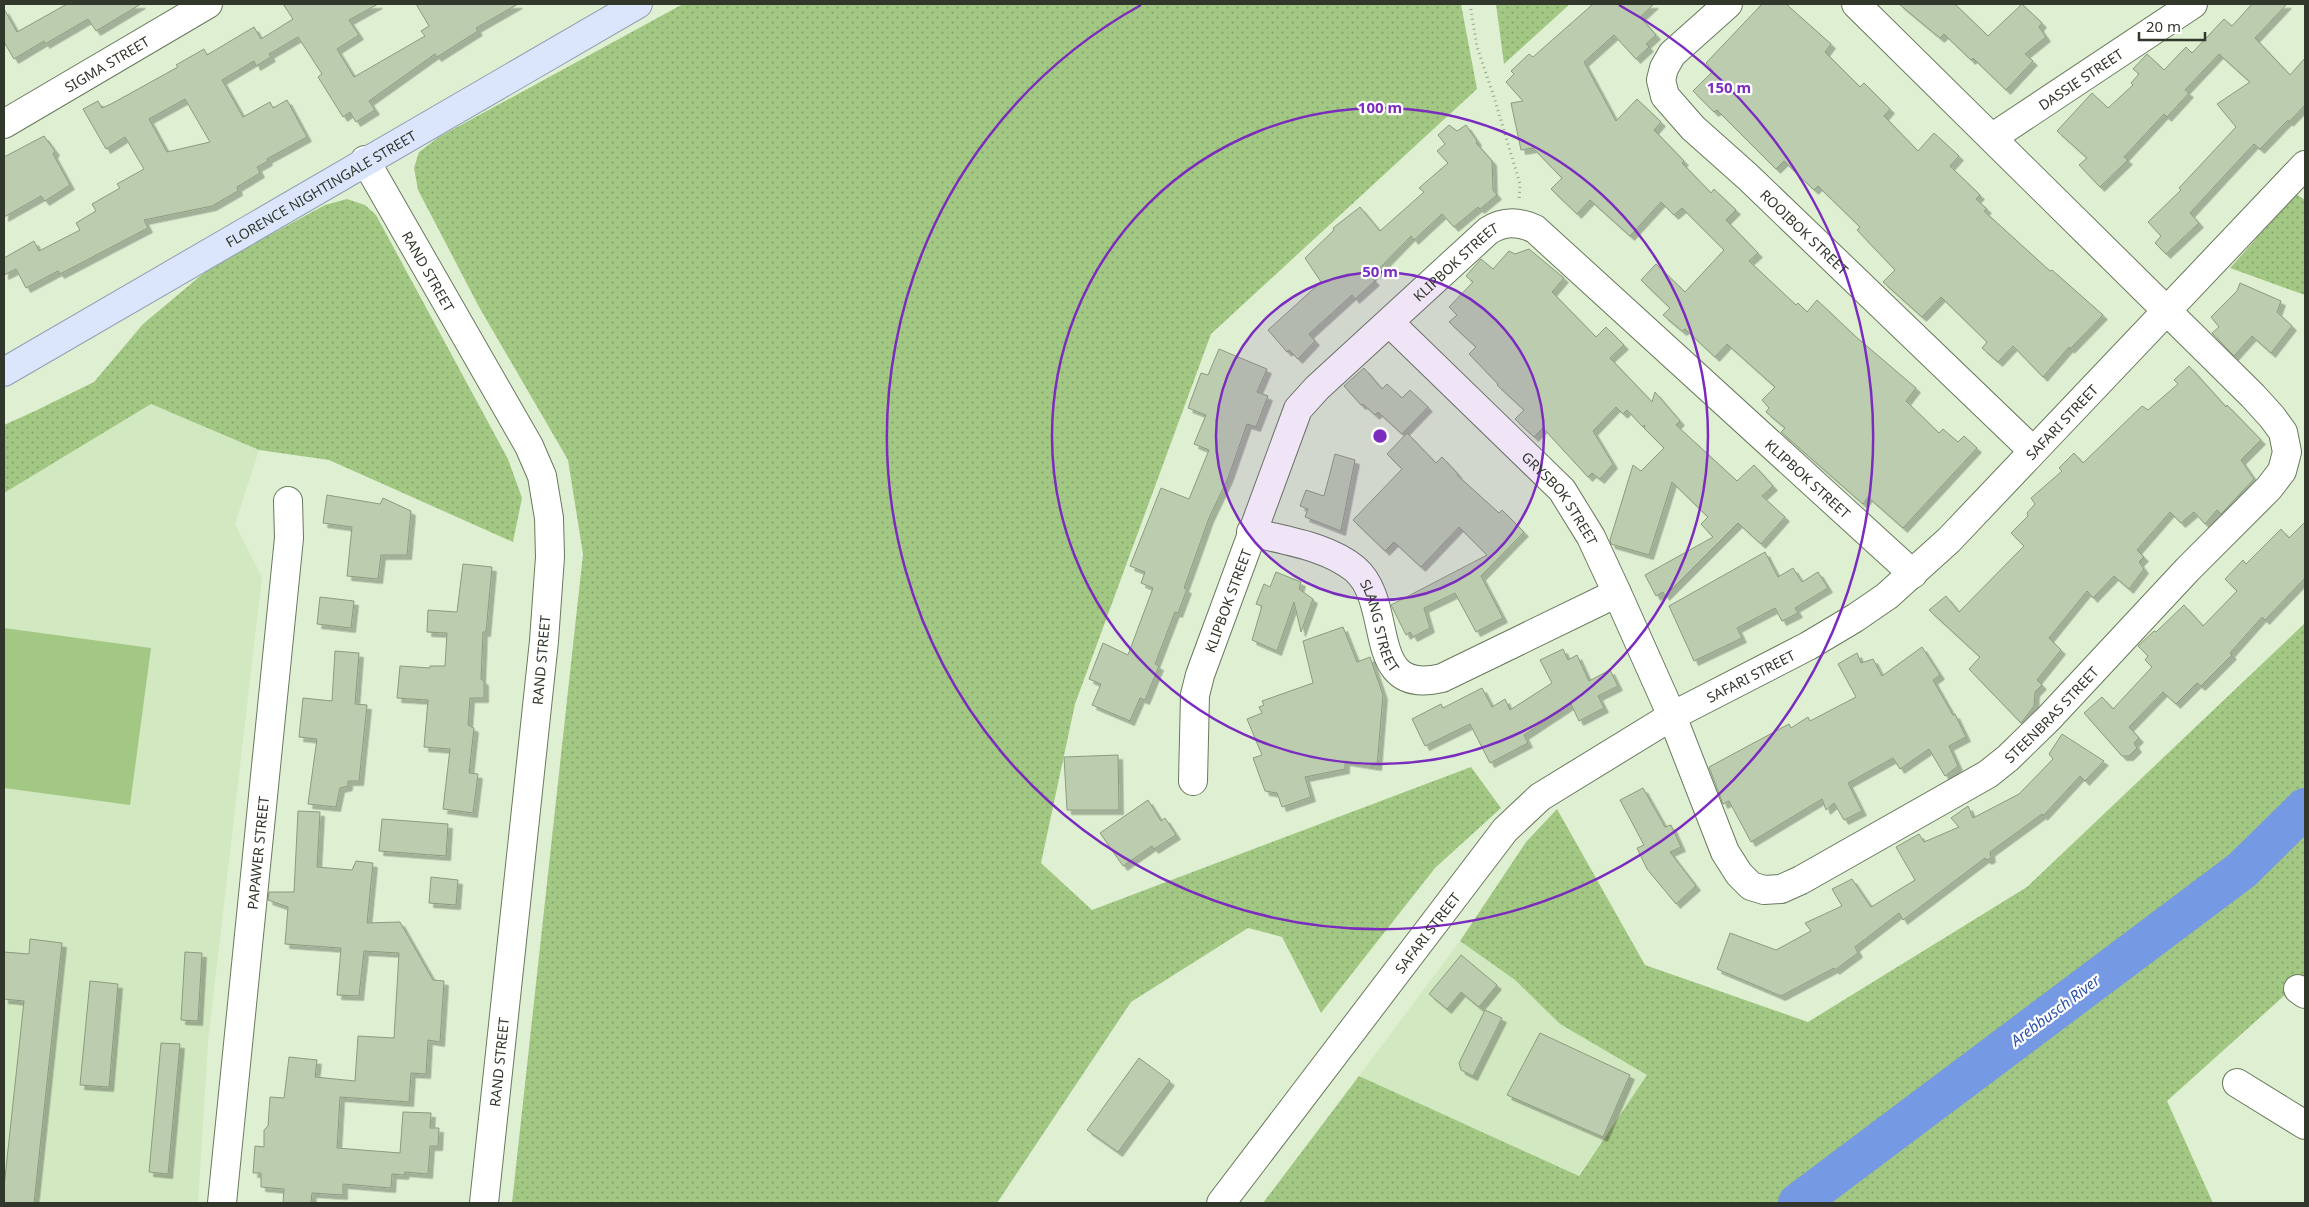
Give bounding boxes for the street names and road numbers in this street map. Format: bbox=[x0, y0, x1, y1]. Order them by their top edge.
street label: SIGMA STREET bbox=[61, 31, 153, 96]
street label: DASSIE STREET bbox=[2034, 44, 2127, 114]
street label: FLORENCE NIGHTINGALE STREET bbox=[222, 125, 420, 251]
street label: ROOIBOK STREET bbox=[1757, 185, 1853, 279]
street label: KLIPBOK STREET bbox=[1409, 218, 1501, 305]
street label: RAND STREET bbox=[398, 227, 459, 315]
street label: SAFARI STREET bbox=[2021, 380, 2102, 463]
street label: KLIPBOK STREET bbox=[1762, 435, 1855, 522]
street label: GRYSBOK STREET bbox=[1518, 447, 1603, 548]
street label: KLIPBOK STREET bbox=[1200, 546, 1255, 655]
street label: SLANG STREET bbox=[1356, 575, 1404, 676]
street label: RAND STREET bbox=[528, 614, 554, 706]
street label: SAFARI STREET bbox=[1703, 645, 1798, 706]
street label: STEENBRAS STREET bbox=[2000, 662, 2102, 766]
street label: PAPAWER STREET bbox=[242, 795, 272, 910]
street label: SAFARI STREET bbox=[1390, 888, 1464, 977]
street label: RAND STREET bbox=[485, 1016, 513, 1108]

